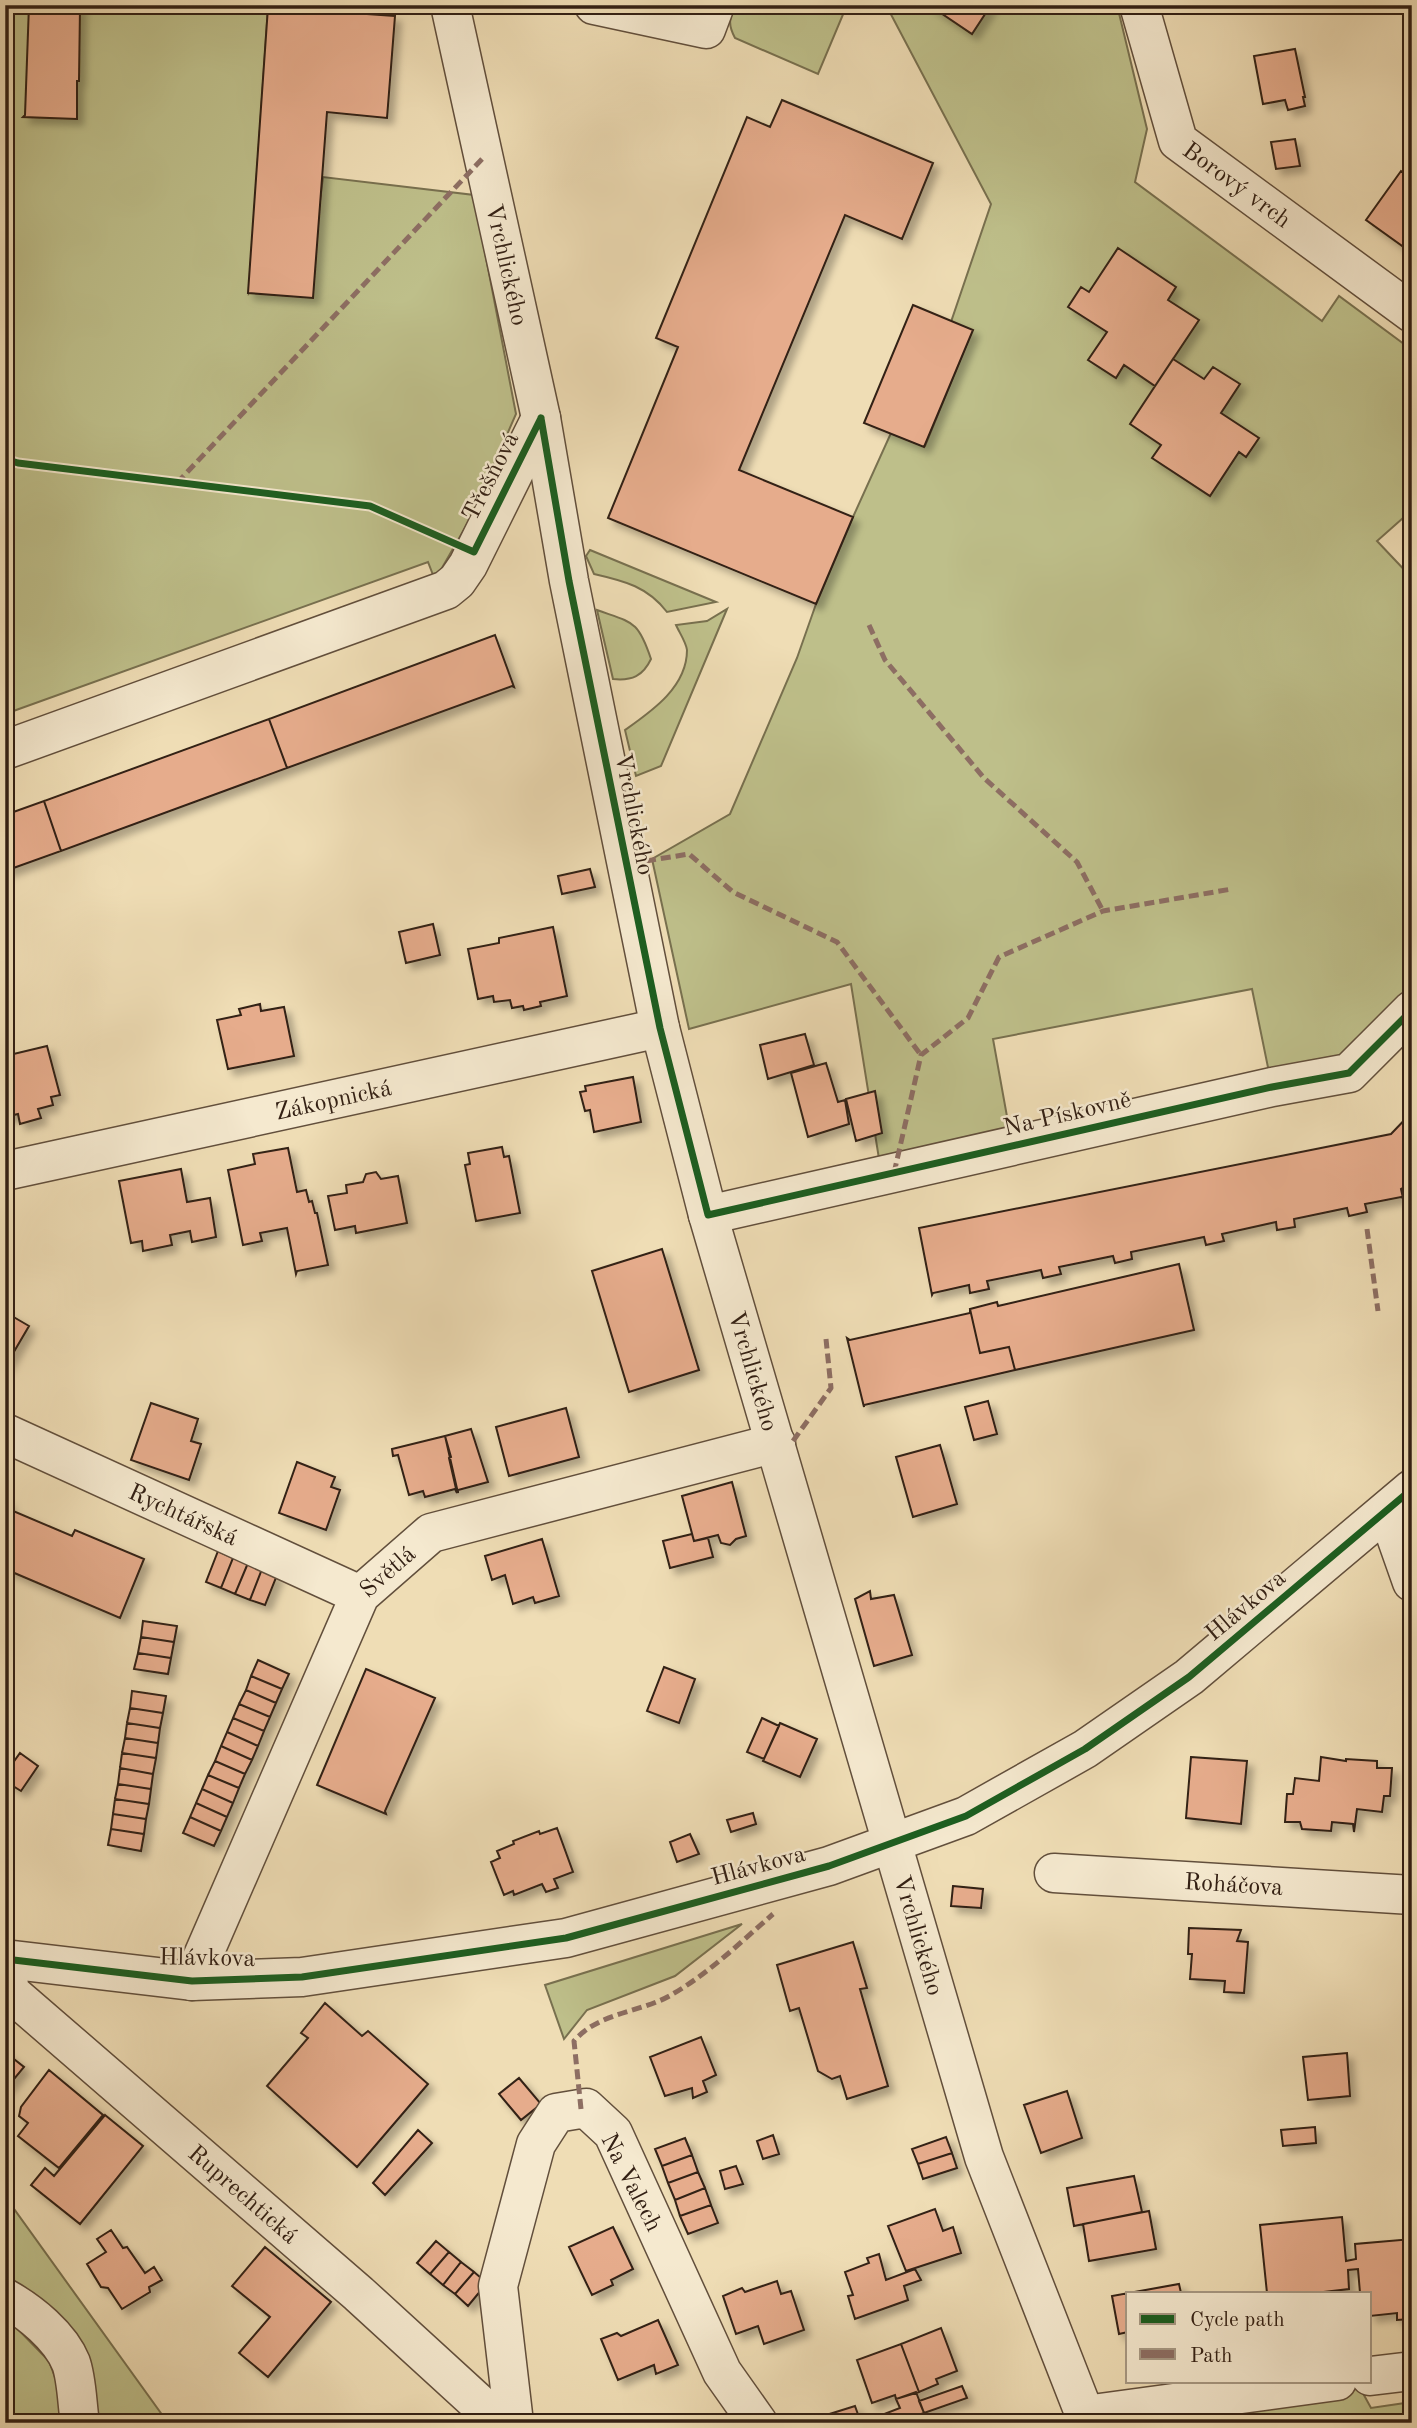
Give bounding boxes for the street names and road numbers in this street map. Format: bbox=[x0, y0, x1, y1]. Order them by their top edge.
street label: Borový vrch bbox=[1178, 139, 1295, 234]
street label: Vrchlického bbox=[480, 202, 530, 328]
street label: Třešňová bbox=[459, 429, 524, 525]
street label: Vrchlického bbox=[609, 751, 657, 877]
street label: Zákopnická bbox=[273, 1077, 394, 1126]
street label: Na Pískovně bbox=[1001, 1089, 1134, 1141]
street label: Vrchlického bbox=[723, 1309, 781, 1434]
street label: Rychtářská bbox=[124, 1481, 241, 1551]
street label: Světlá bbox=[356, 1542, 421, 1603]
street label: Hlávkova bbox=[1202, 1566, 1291, 1647]
street label: Hlávkova bbox=[709, 1843, 808, 1891]
street label: Roháčova bbox=[1183, 1871, 1284, 1901]
street label: Vrchlického bbox=[888, 1873, 946, 1999]
street label: Hlávkova bbox=[159, 1946, 255, 1972]
street label: Na Valech bbox=[595, 2130, 665, 2236]
street label: Ruprechtická bbox=[183, 2142, 302, 2249]

